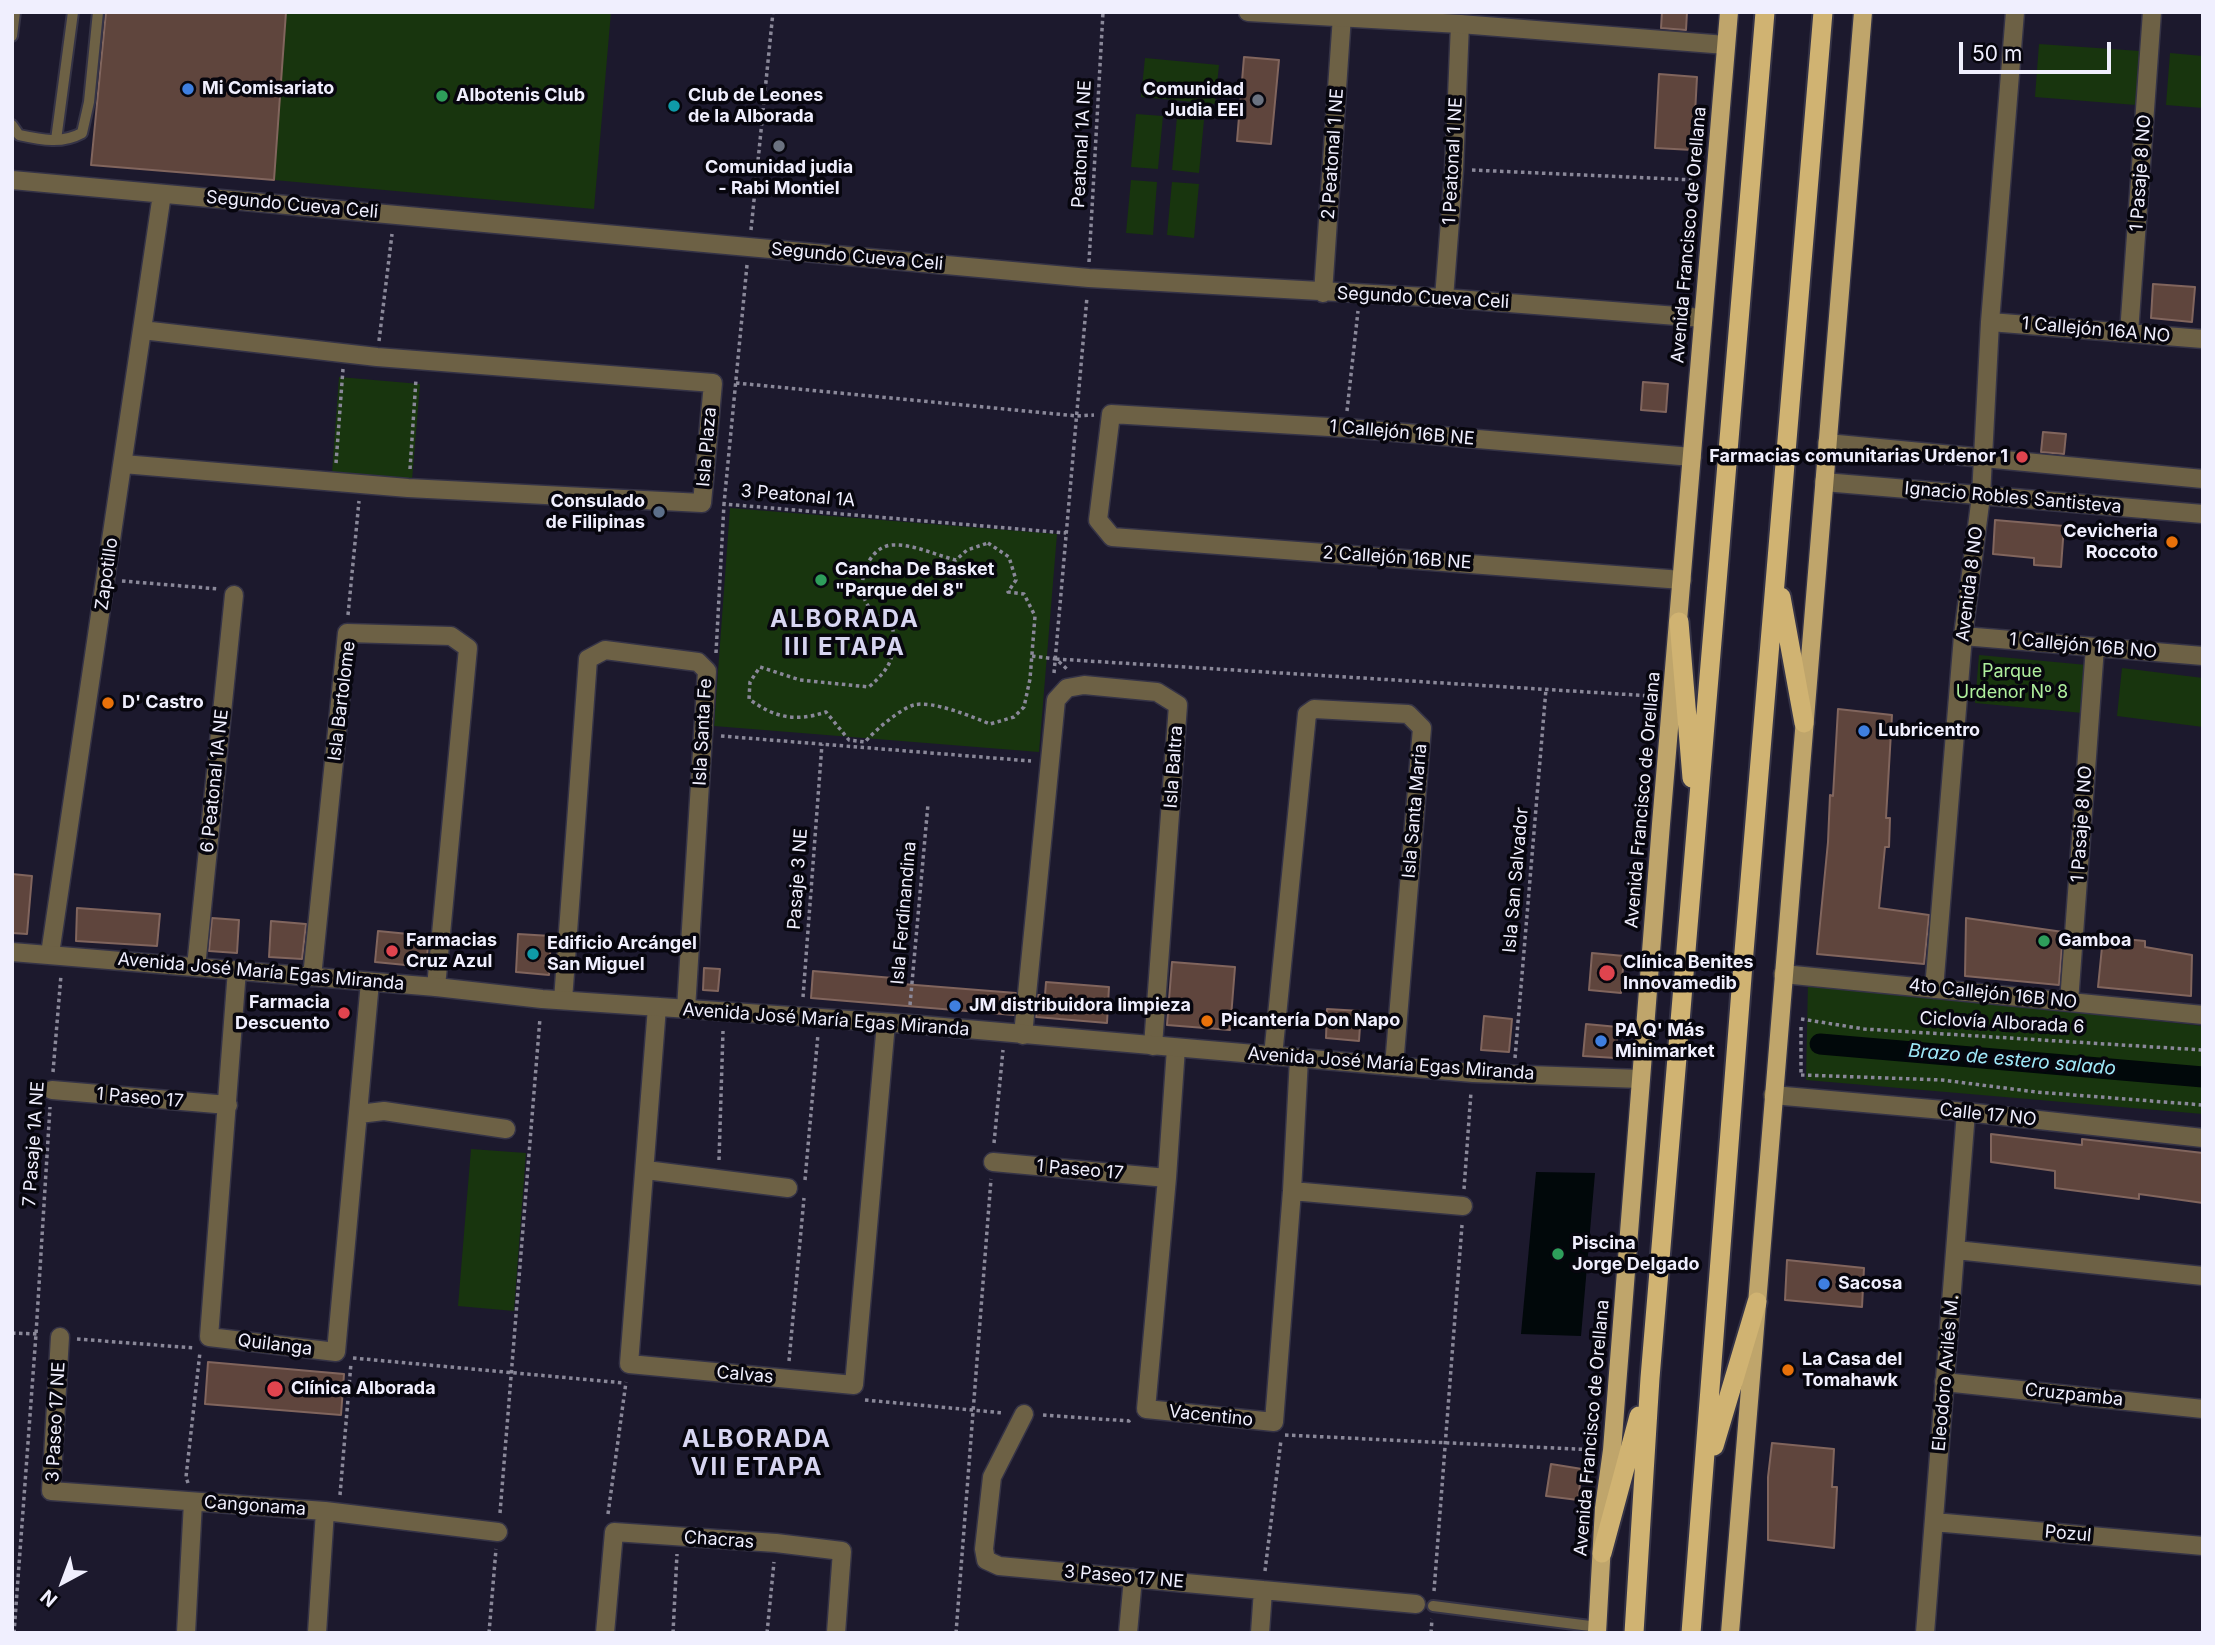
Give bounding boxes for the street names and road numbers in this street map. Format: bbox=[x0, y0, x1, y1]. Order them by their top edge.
street label: Peatonal 1A NE bbox=[1068, 80, 1096, 208]
street label: 2 Peatonal 1 NE bbox=[1318, 88, 1348, 220]
street label: 1 Peatonal 1 NE bbox=[1439, 97, 1467, 225]
street label: Avenida Francisco de Orellana bbox=[1667, 106, 1711, 364]
street label: 1 Pasaje 8 NO bbox=[2126, 114, 2156, 232]
street label: Segundo Cueva Celi bbox=[205, 187, 379, 223]
street label: Segundo Cueva Celi bbox=[770, 239, 944, 275]
street label: Segundo Cueva Celi bbox=[1336, 283, 1510, 313]
street label: 1 Callejón 16A NO bbox=[2021, 313, 2171, 347]
street label: Isla Plaza bbox=[693, 406, 721, 488]
street label: 1 Callejón 16B NE bbox=[1329, 416, 1475, 450]
street label: Ignacio Robles Santisteva bbox=[1904, 478, 2122, 518]
street label: 3 Peatonal 1A bbox=[740, 480, 856, 512]
street label: Avenida 8 NO bbox=[1952, 525, 1988, 643]
street label: Zapotillo bbox=[91, 536, 123, 612]
street label: 2 Callejón 16B NE bbox=[1322, 542, 1472, 574]
street label: 1 Callejón 16B NO bbox=[2008, 629, 2158, 663]
street label: Isla Bartolome bbox=[324, 640, 360, 762]
street label: Avenida Francisco de Orellana bbox=[1621, 671, 1665, 929]
street label: Isla Santa Fe bbox=[689, 678, 717, 786]
street label: 6 Peatonal 1A NE bbox=[197, 708, 233, 854]
street label: Isla Baltra bbox=[1160, 725, 1188, 809]
street label: Isla Santa Maria bbox=[1398, 743, 1432, 879]
street label: 1 Pasaje 8 NO bbox=[2067, 765, 2097, 883]
street label: Isla San Salvador bbox=[1499, 806, 1533, 954]
street label: Pasaje 3 NE bbox=[784, 828, 812, 930]
street label: Isla Ferdinandina bbox=[887, 841, 921, 985]
street label: Avenida José María Egas Miranda bbox=[117, 949, 405, 995]
street label: 4to Callejón 16B NO bbox=[1908, 974, 2078, 1014]
street label: Avenida José María Egas Miranda bbox=[682, 999, 970, 1041]
street label: Ciclovía Alborada 6 bbox=[1919, 1008, 2085, 1038]
street label: Avenida José María Egas Miranda bbox=[1247, 1043, 1535, 1085]
street label: 7 Pasaje 1A NE bbox=[19, 1081, 49, 1207]
street label: 1 Paseo 17 bbox=[96, 1083, 184, 1113]
street label: Calle 17 NO bbox=[1938, 1099, 2038, 1131]
street label: 1 Paseo 17 bbox=[1036, 1155, 1124, 1185]
street label: Eleodoro Avilés M. bbox=[1928, 1294, 1964, 1452]
street label: Avenida Francisco de Orellana bbox=[1570, 1299, 1614, 1557]
street label: Quilanga bbox=[236, 1330, 314, 1360]
street label: 3 Paseo 17 NE bbox=[42, 1361, 70, 1483]
street label: Calvas bbox=[715, 1362, 775, 1388]
street label: Cruzpamba bbox=[2024, 1379, 2124, 1411]
street label: Vacentino bbox=[1168, 1401, 1254, 1431]
street label: Cangonama bbox=[203, 1492, 307, 1520]
street label: Pozul bbox=[2044, 1521, 2092, 1547]
street label: Chacras bbox=[683, 1527, 755, 1553]
street label: 3 Paseo 17 NE bbox=[1063, 1561, 1185, 1593]

